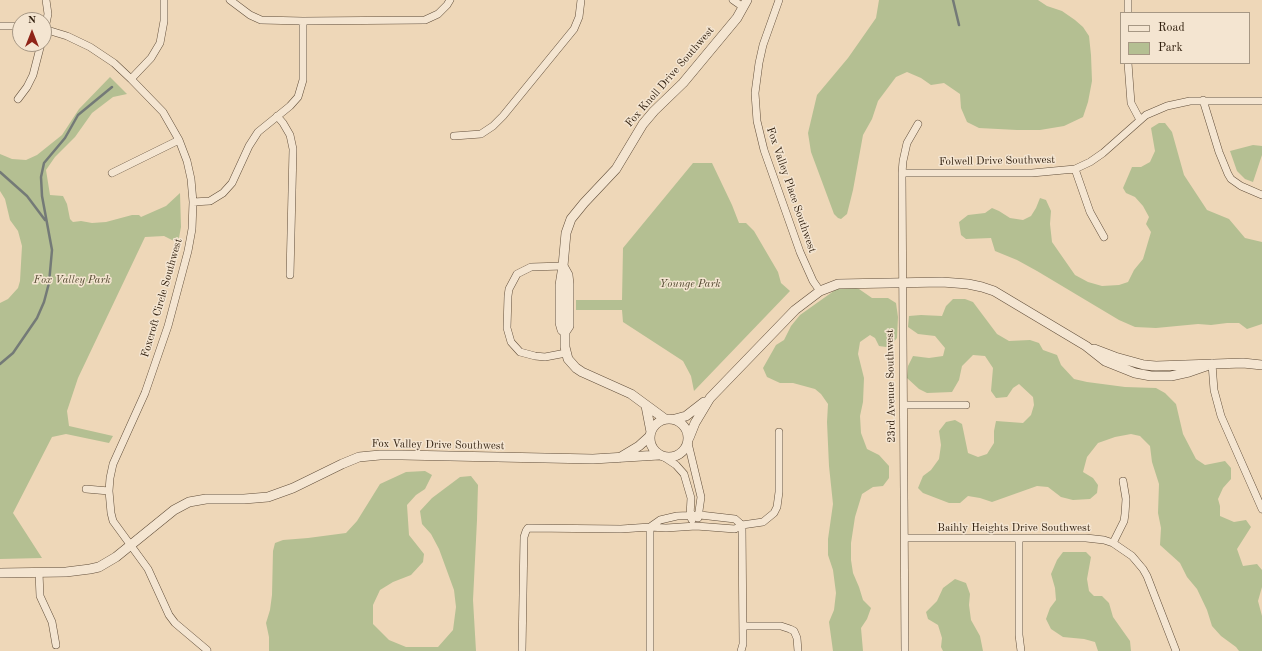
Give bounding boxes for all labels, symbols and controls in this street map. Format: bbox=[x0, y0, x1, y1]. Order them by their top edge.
north arrow bbox=[12, 12, 52, 52]
legend bbox=[1120, 12, 1250, 64]
text: N bbox=[28, 15, 36, 26]
text: Road bbox=[1158, 22, 1185, 34]
street label: Fox Knoll Drive Southwest bbox=[623, 24, 717, 130]
text: Park bbox=[1158, 42, 1183, 54]
street label: Fox Valley Place Southwest bbox=[763, 125, 819, 255]
street label: Folwell Drive Southwest bbox=[939, 153, 1055, 169]
street label: Foxcroft Circle Southwest bbox=[139, 237, 185, 359]
park label: Fox Valley Park bbox=[33, 273, 111, 287]
park label: Younge Park bbox=[659, 277, 721, 291]
street label: 23rd Avenue Southwest bbox=[883, 329, 899, 443]
street label: Fox Valley Drive Southwest bbox=[372, 437, 504, 453]
street label: Baihly Heights Drive Southwest bbox=[937, 521, 1091, 535]

